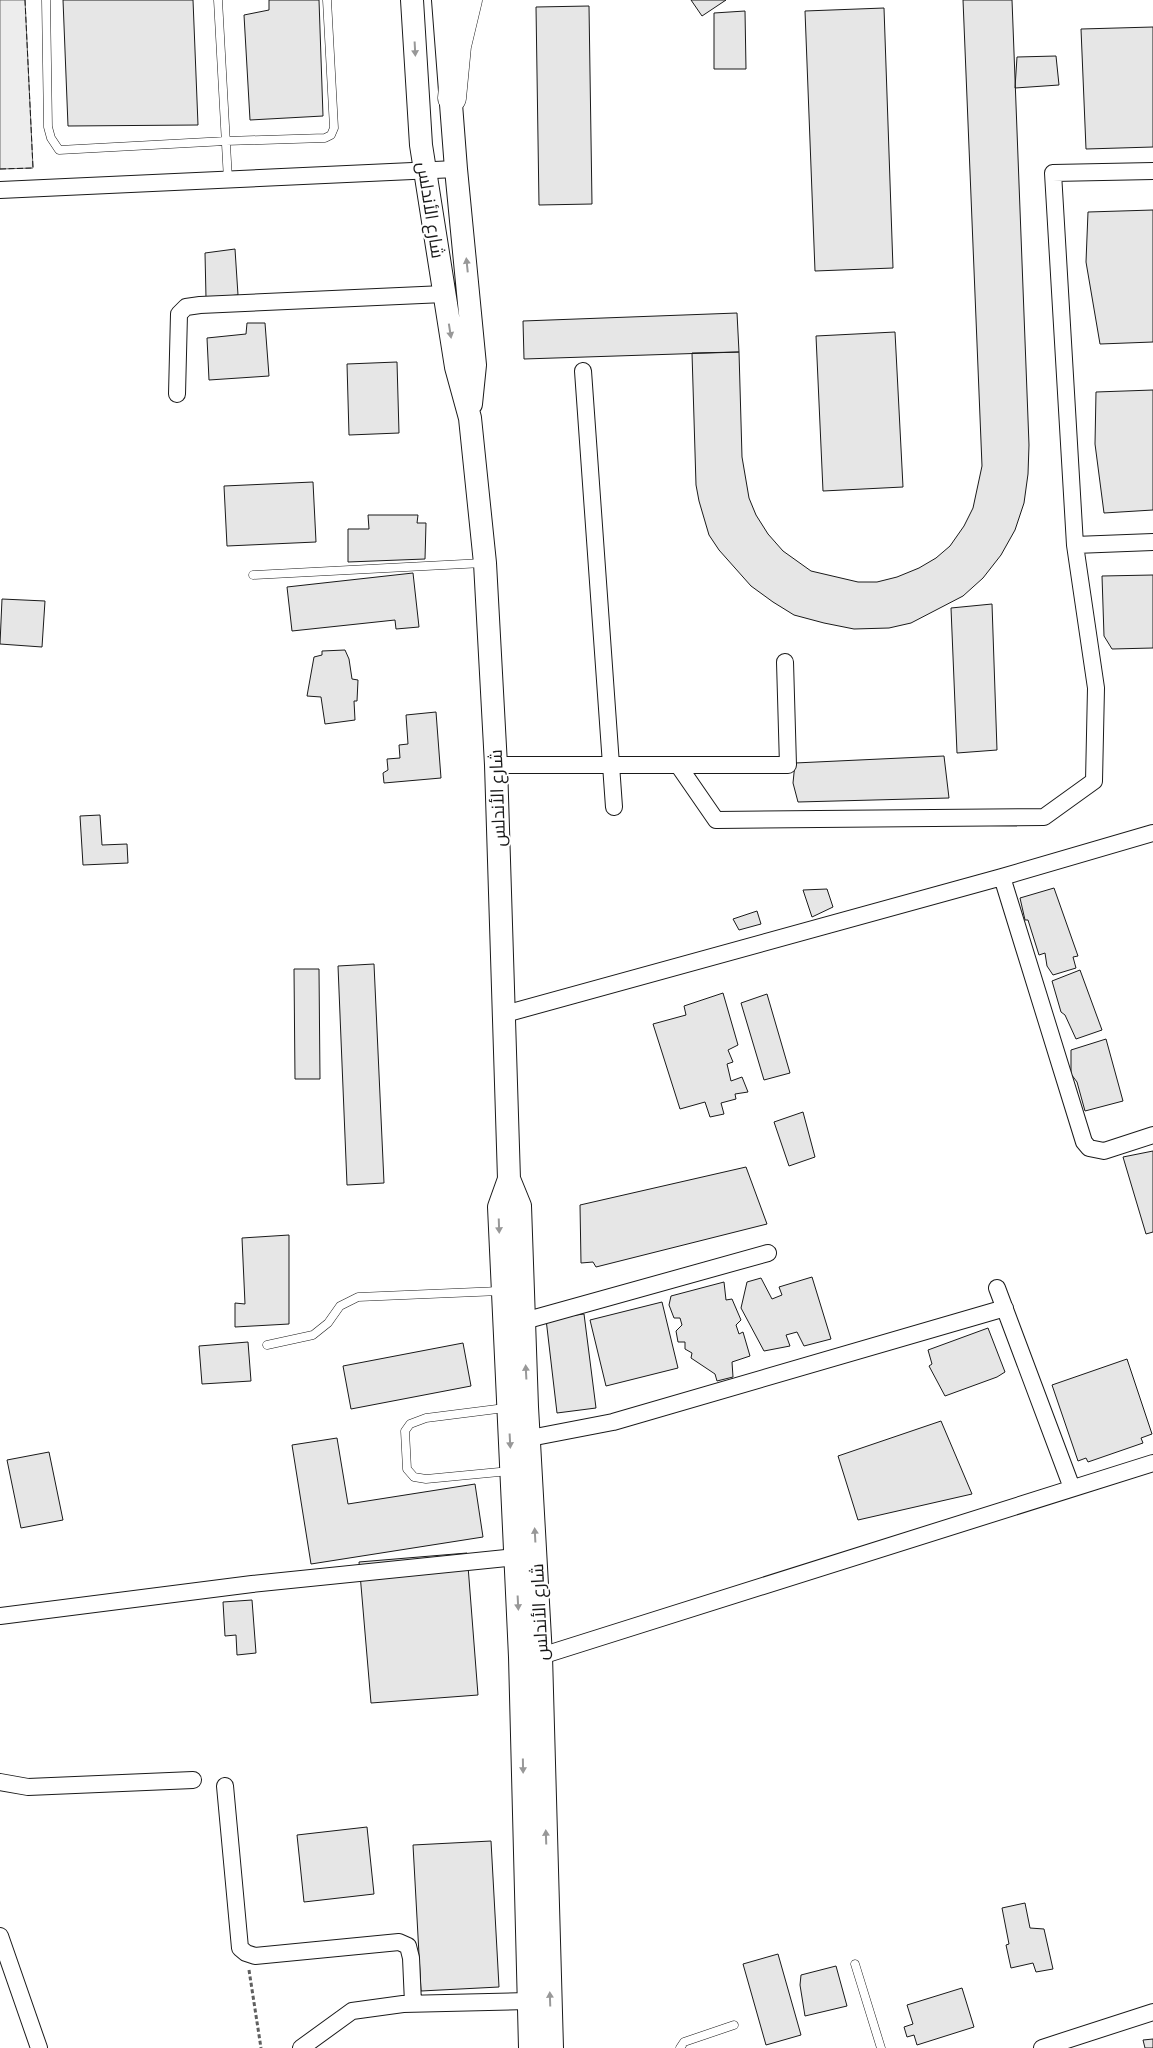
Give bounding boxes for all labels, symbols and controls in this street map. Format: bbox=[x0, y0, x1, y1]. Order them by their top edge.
one-way arrow bbox=[412, 41, 420, 57]
street label: شارع الأندلس bbox=[411, 160, 450, 260]
one-way arrow bbox=[463, 256, 471, 272]
one-way arrow bbox=[447, 324, 455, 340]
street label: شارع الأندلس bbox=[484, 749, 511, 847]
one-way arrow bbox=[496, 1218, 504, 1234]
one-way arrow bbox=[521, 1364, 529, 1380]
one-way arrow bbox=[506, 1433, 514, 1449]
one-way arrow bbox=[530, 1526, 538, 1542]
street label: شارع الأندلس bbox=[525, 1563, 554, 1661]
one-way arrow bbox=[514, 1595, 522, 1611]
one-way arrow bbox=[519, 1758, 527, 1774]
one-way arrow bbox=[542, 1829, 550, 1845]
one-way arrow bbox=[546, 1991, 554, 2007]

